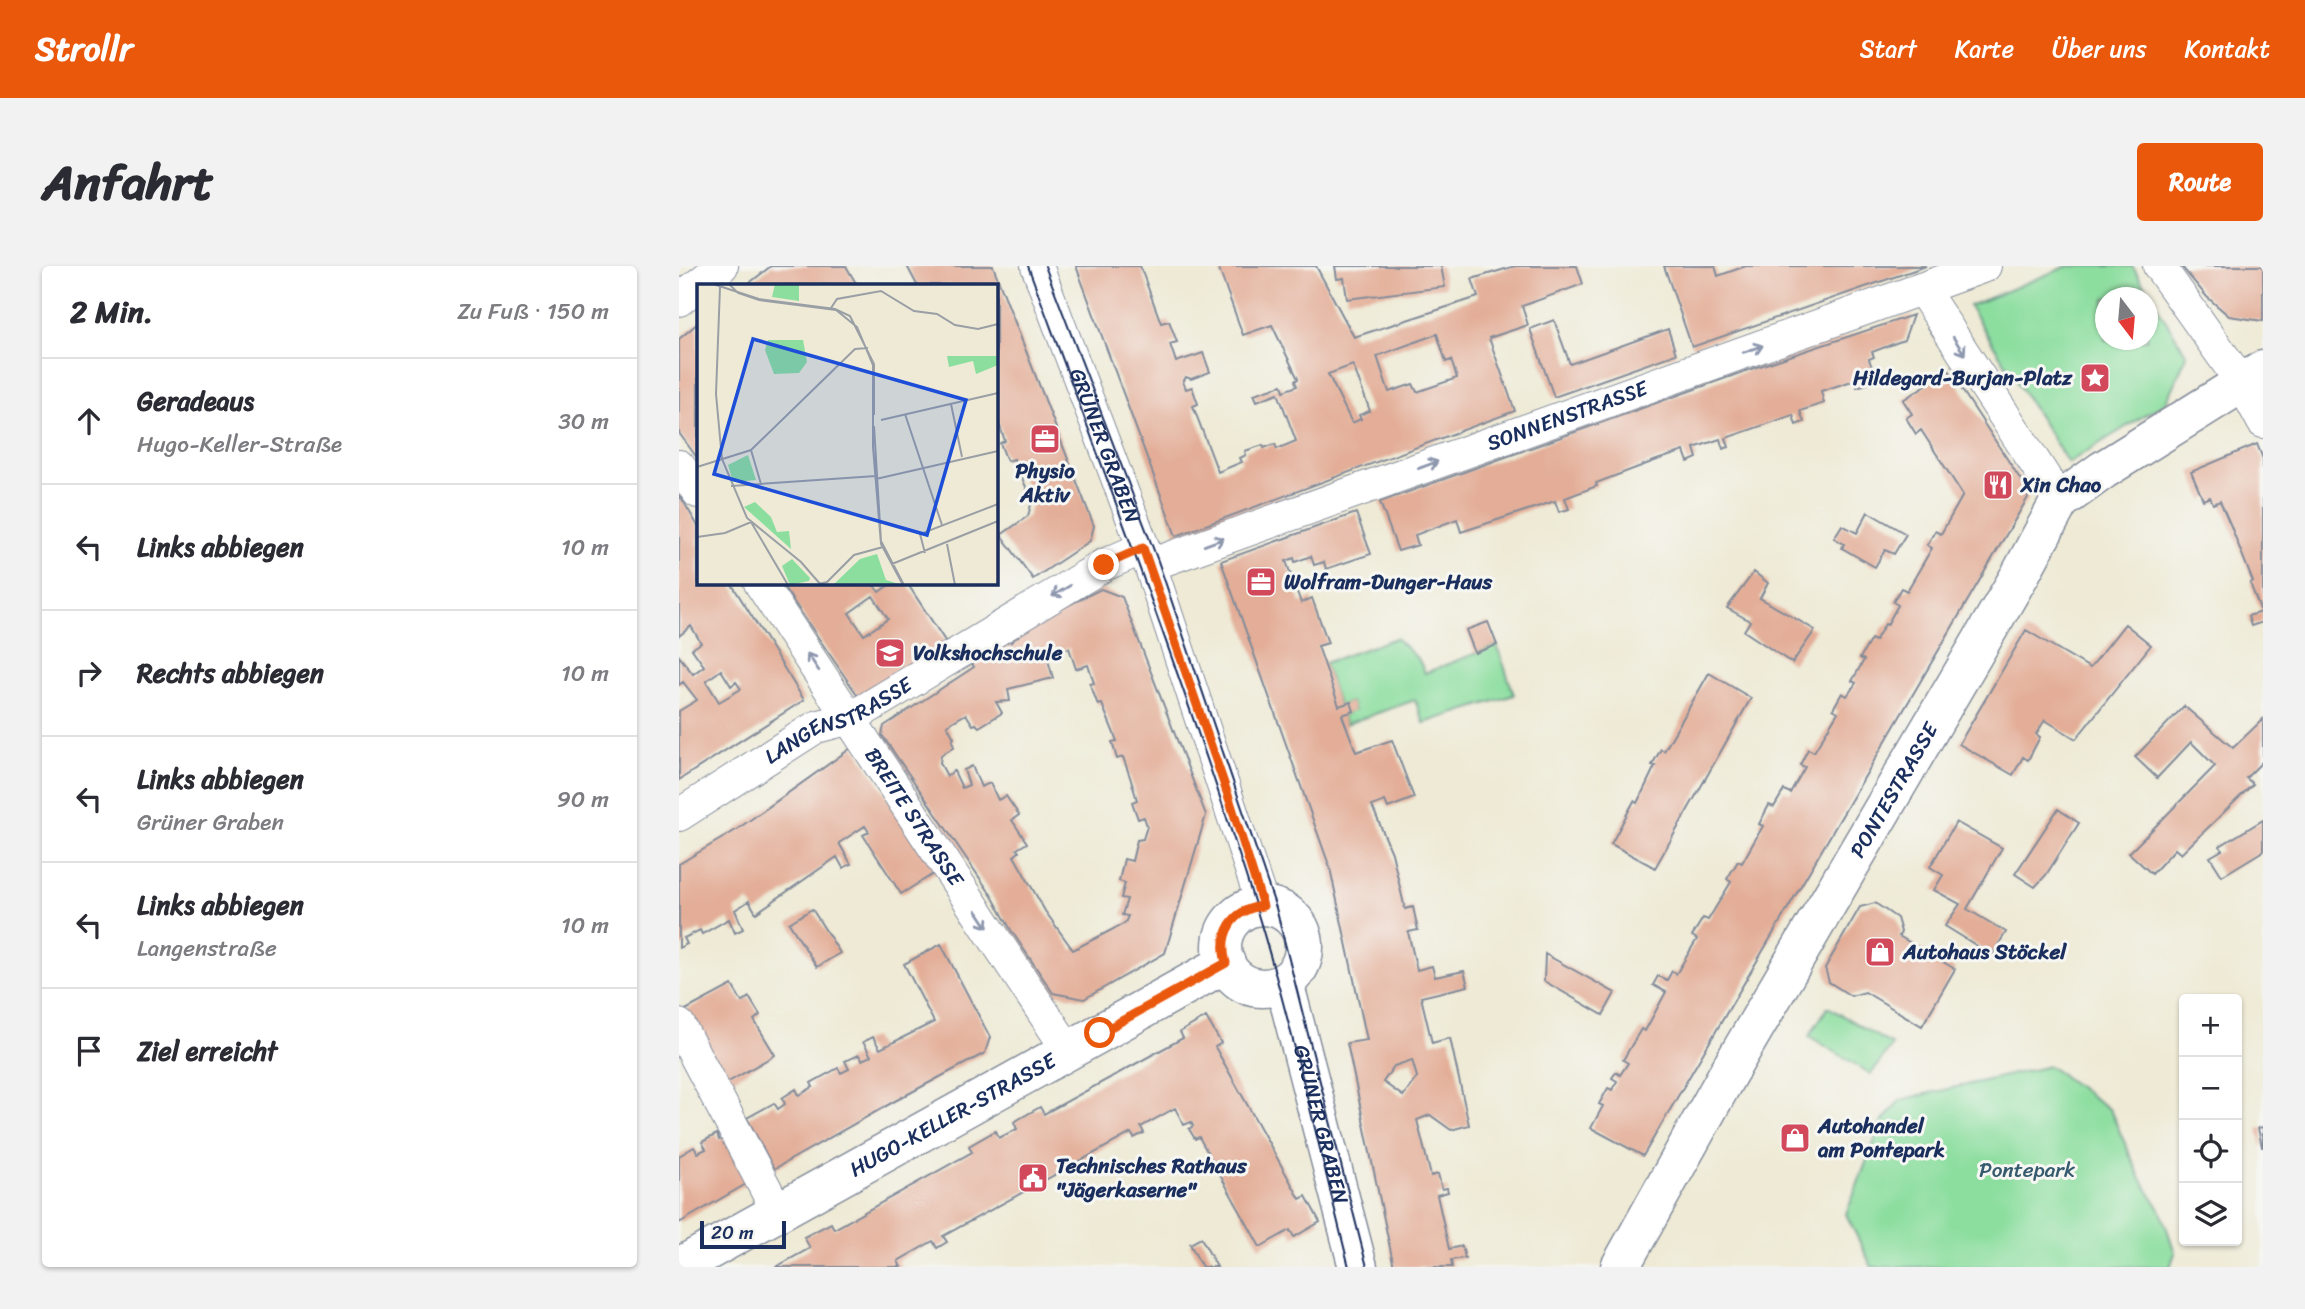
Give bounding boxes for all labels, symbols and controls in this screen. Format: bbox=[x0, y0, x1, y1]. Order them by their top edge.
text: Strollr bbox=[35, 20, 133, 78]
text: Start bbox=[1860, 28, 1917, 70]
text: Karte bbox=[1955, 28, 2014, 70]
text: Über uns bbox=[2052, 28, 2147, 70]
text: Kontakt bbox=[2185, 28, 2270, 70]
text: Anfahrt bbox=[42, 139, 214, 226]
button: Route bbox=[2137, 143, 2263, 221]
inset map bbox=[697, 284, 997, 584]
text: 2 Min. bbox=[70, 285, 153, 339]
north arrow bbox=[2095, 287, 2158, 350]
text: Zu Fuß · 150 m bbox=[457, 291, 609, 332]
one-way arrow bbox=[1952, 336, 1966, 356]
one-way arrow bbox=[1742, 342, 1764, 355]
place label: Hildegard-Burjan-Platz bbox=[1852, 359, 2073, 397]
place icon: Hildegard-Burjan-Platz bbox=[2078, 361, 2112, 395]
street label: GRÜNER GRABEN bbox=[1058, 362, 1152, 529]
street label: SONNENSTRASSE bbox=[1481, 369, 1654, 462]
text: Geradeaus bbox=[137, 378, 254, 424]
text: 30 m bbox=[558, 401, 609, 442]
icon: ahead bbox=[70, 402, 108, 440]
office icon: Physio Aktiv bbox=[1028, 422, 1062, 456]
text: Hugo-Keller-Straße bbox=[137, 424, 342, 465]
place label: Physio Aktiv bbox=[1015, 452, 1075, 514]
one-way arrow bbox=[1416, 458, 1438, 470]
place label: Xin Chao bbox=[2019, 466, 2102, 504]
restaurant icon: Xin Chao bbox=[1981, 468, 2015, 502]
text: Links abbiegen bbox=[137, 524, 304, 570]
text: 10 m bbox=[561, 527, 609, 568]
icon: left bbox=[70, 528, 108, 566]
one-way arrow bbox=[1202, 534, 1224, 547]
route end bbox=[1088, 549, 1119, 580]
place label: Wolfram-Dunger-Haus bbox=[1284, 563, 1493, 601]
office icon: Wolfram-Dunger-Haus bbox=[1244, 565, 1278, 599]
one-way arrow bbox=[1052, 584, 1072, 598]
place label: Volkshochschule bbox=[913, 634, 1063, 672]
school or university icon: Volkshochschule bbox=[873, 636, 907, 670]
text: Rechts abbiegen bbox=[137, 650, 324, 696]
one-way arrow bbox=[806, 652, 820, 672]
text: 10 m bbox=[561, 653, 609, 694]
icon: right bbox=[70, 654, 108, 692]
street label: LANGENSTRASSE bbox=[756, 665, 921, 775]
street label: PONTESTRASSE bbox=[1839, 714, 1949, 865]
street label: BREITE STRASSE bbox=[854, 739, 975, 895]
text: Links abbiegen bbox=[137, 756, 304, 802]
text: 90 m bbox=[557, 779, 609, 820]
icon: left bbox=[70, 780, 108, 818]
text: Grüner Graben bbox=[137, 802, 284, 843]
text: Links abbiegen bbox=[137, 882, 304, 928]
text: 10 m bbox=[561, 905, 609, 946]
icon: left bbox=[70, 906, 108, 944]
one-way arrow bbox=[976, 908, 990, 928]
text: Langenstraße bbox=[137, 928, 277, 969]
place label: Autohaus Stöckel bbox=[1902, 933, 2067, 971]
shop icon: Autohaus Stöckel bbox=[1863, 935, 1897, 969]
map controls bbox=[2179, 994, 2242, 1246]
button: + bbox=[2179, 994, 2242, 1057]
route start bbox=[1084, 1017, 1115, 1048]
text: Ziel erreicht bbox=[137, 1028, 277, 1074]
icon: arrive bbox=[70, 1032, 108, 1070]
street label: GRÜNER GRABEN bbox=[1282, 1040, 1360, 1208]
street label: HUGO-KELLER-STRASSE bbox=[842, 1041, 1064, 1188]
button: − bbox=[2179, 1057, 2242, 1120]
place label: Autohandel am Pontepark bbox=[1817, 1107, 1945, 1169]
button: locate bbox=[2179, 1120, 2242, 1183]
shop icon: Autohandel am Pontepark bbox=[1778, 1121, 1812, 1155]
place label: Technisches Rathaus "Jägerkaserne" bbox=[1056, 1147, 1248, 1209]
park label: Pontepark bbox=[1979, 1151, 2075, 1189]
public building icon: Technisches Rathaus "Jägerkaserne" bbox=[1016, 1161, 1050, 1195]
button: layers bbox=[2179, 1183, 2242, 1246]
text: 20 m bbox=[711, 1216, 754, 1249]
scale bar bbox=[700, 1218, 786, 1250]

